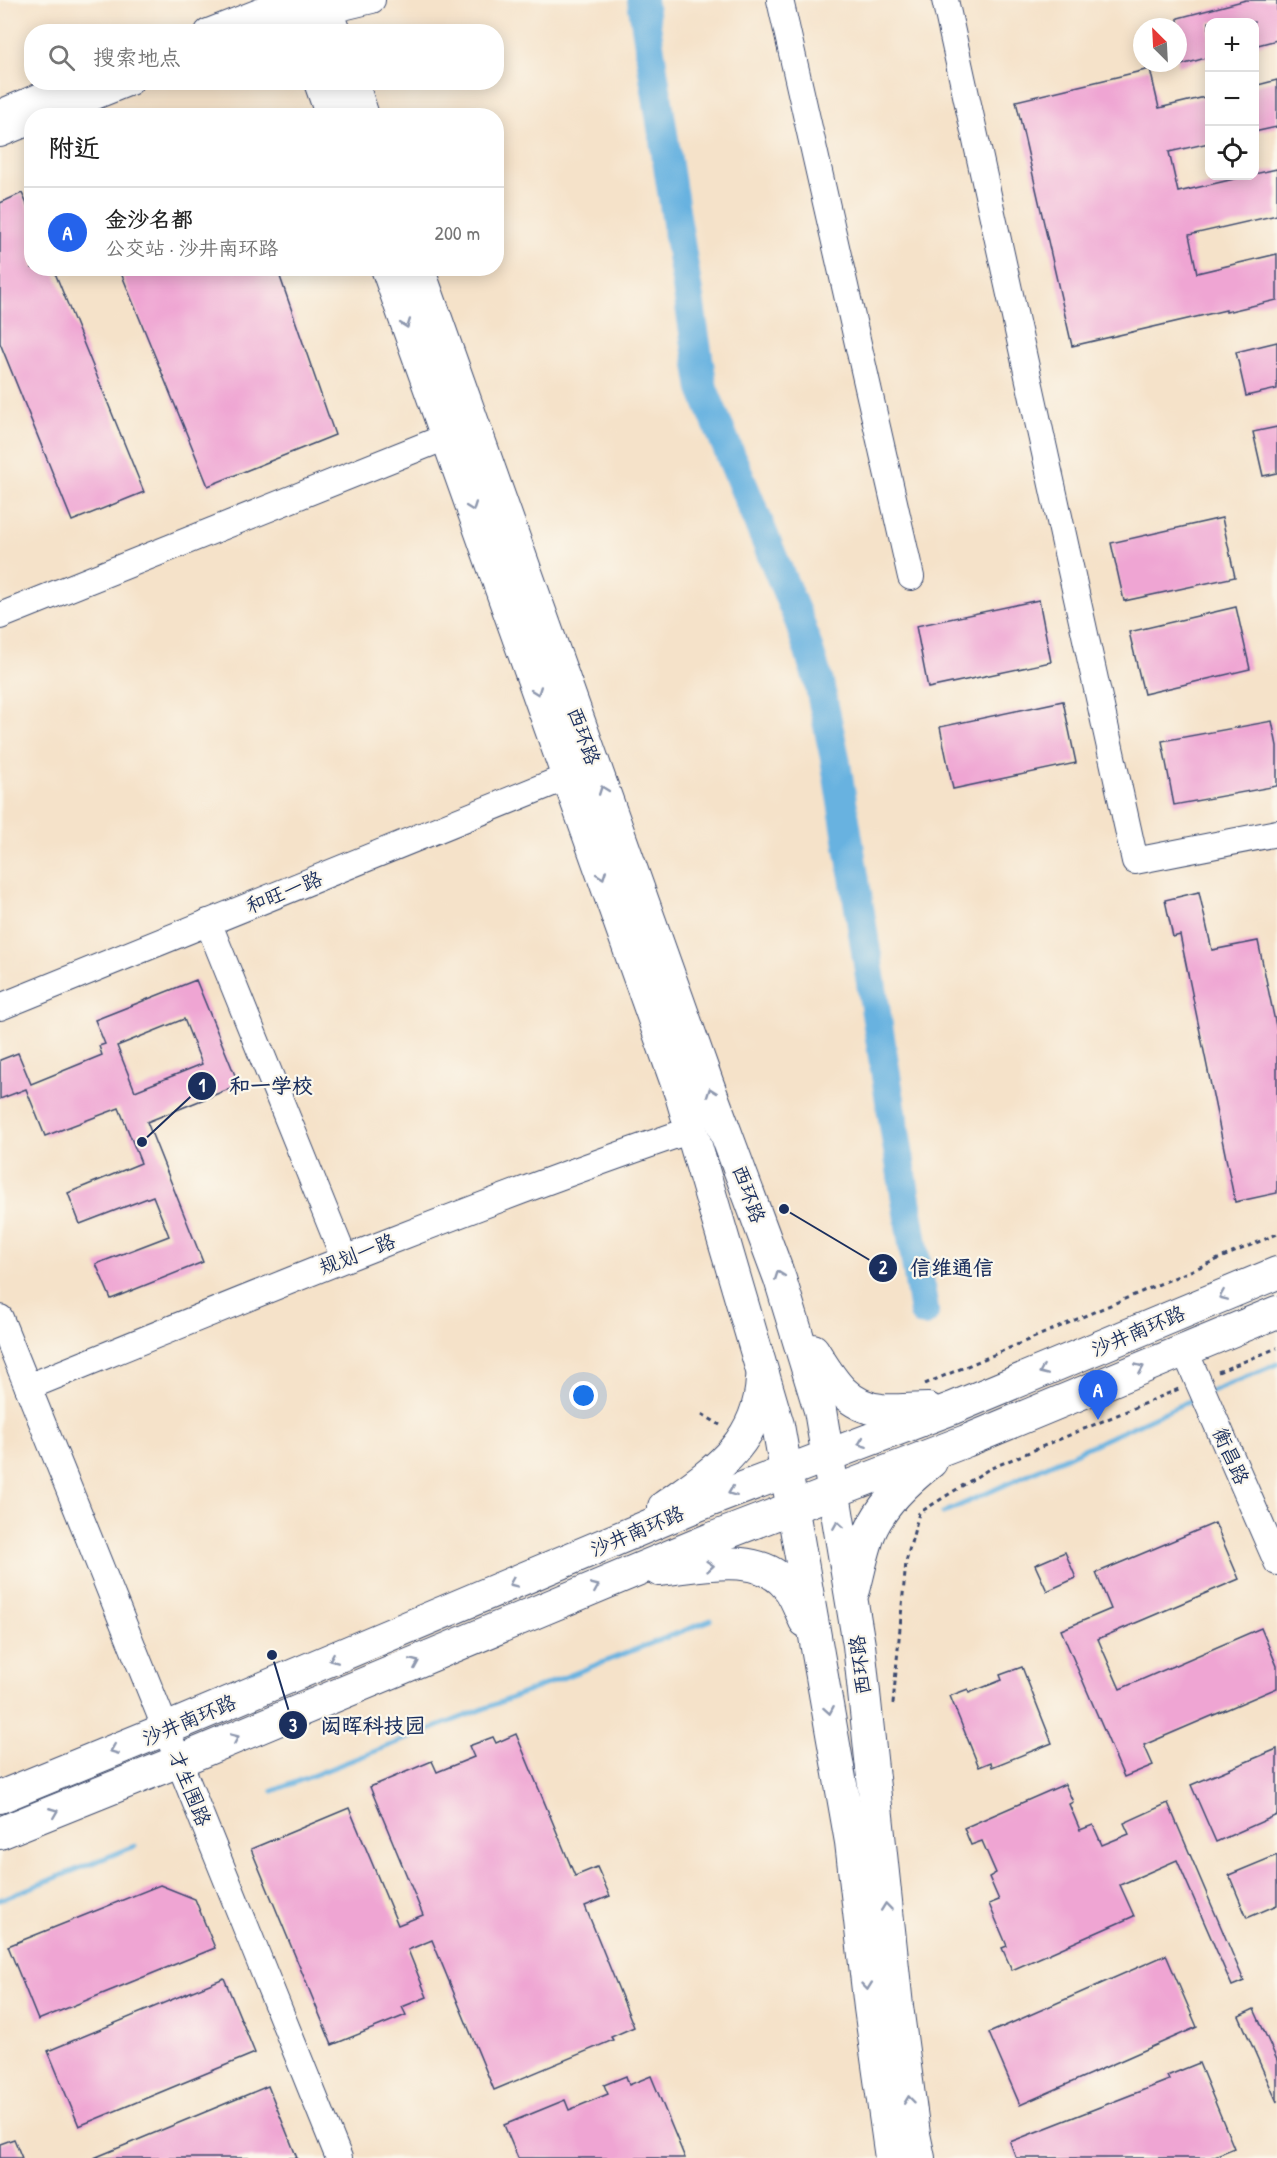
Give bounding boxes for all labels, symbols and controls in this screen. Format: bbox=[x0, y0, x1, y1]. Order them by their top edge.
north arrow bbox=[1133, 18, 1187, 72]
map controls bbox=[1205, 18, 1259, 180]
button: + bbox=[1205, 18, 1259, 72]
search box bbox=[24, 24, 504, 90]
icon: search bbox=[45, 41, 78, 74]
text: 搜索地点 bbox=[93, 42, 181, 72]
button: − bbox=[1205, 72, 1259, 126]
button: locate bbox=[1205, 126, 1259, 180]
text: 附近 bbox=[48, 130, 100, 165]
text: 金沙名都 bbox=[105, 204, 193, 234]
text: A bbox=[63, 219, 72, 246]
text: 200 m bbox=[435, 219, 480, 246]
text: 公交站 · 沙井南环路 bbox=[105, 234, 278, 261]
one-way arrow bbox=[399, 318, 412, 329]
one-way arrow bbox=[464, 501, 477, 512]
one-way arrow bbox=[529, 685, 542, 696]
street label: 西环路 bbox=[562, 703, 608, 770]
one-way arrow bbox=[598, 785, 611, 796]
street label: 和旺一路 bbox=[242, 864, 327, 919]
one-way arrow bbox=[595, 869, 608, 880]
callout: 和一学校 bbox=[187, 1066, 325, 1105]
text: 和一学校 bbox=[229, 1071, 313, 1100]
text: 1 bbox=[199, 1073, 206, 1098]
one-way arrow bbox=[706, 1087, 718, 1098]
street label: 西环路 bbox=[727, 1161, 773, 1228]
street label: 规划一路 bbox=[315, 1226, 400, 1280]
callout: 信维通信 bbox=[868, 1248, 1006, 1287]
text: 信维通信 bbox=[910, 1253, 994, 1282]
text: 2 bbox=[879, 1255, 888, 1280]
one-way arrow bbox=[773, 1270, 786, 1281]
one-way arrow bbox=[1218, 1289, 1229, 1301]
street label: 沙井南环路 bbox=[1087, 1298, 1190, 1363]
one-way arrow bbox=[1133, 1363, 1144, 1375]
one-way arrow bbox=[1038, 1364, 1049, 1376]
pin: A bbox=[1078, 1370, 1118, 1420]
your location bbox=[569, 1381, 598, 1410]
street label: 衡昌路 bbox=[1207, 1423, 1256, 1490]
one-way arrow bbox=[857, 1436, 868, 1448]
one-way arrow bbox=[727, 1485, 737, 1498]
street label: 沙井南环路 bbox=[586, 1498, 689, 1563]
one-way arrow bbox=[833, 1521, 845, 1530]
one-way arrow bbox=[705, 1559, 714, 1572]
one-way arrow bbox=[508, 1576, 519, 1588]
one-way arrow bbox=[588, 1582, 599, 1594]
street label: 西环路 bbox=[842, 1633, 877, 1696]
one-way arrow bbox=[328, 1652, 339, 1664]
one-way arrow bbox=[408, 1658, 419, 1670]
street label: 沙井南环路 bbox=[138, 1687, 241, 1752]
one-way arrow bbox=[822, 1705, 834, 1715]
callout: 闳晖科技园 bbox=[278, 1706, 437, 1745]
text: 闳晖科技园 bbox=[321, 1711, 426, 1740]
text: 3 bbox=[289, 1713, 297, 1738]
one-way arrow bbox=[228, 1733, 239, 1745]
one-way arrow bbox=[110, 1743, 120, 1756]
street label: 才生围路 bbox=[163, 1746, 218, 1831]
one-way arrow bbox=[48, 1807, 59, 1819]
one-way arrow bbox=[880, 1902, 893, 1911]
one-way arrow bbox=[861, 1982, 873, 1991]
one-way arrow bbox=[903, 2096, 916, 2105]

